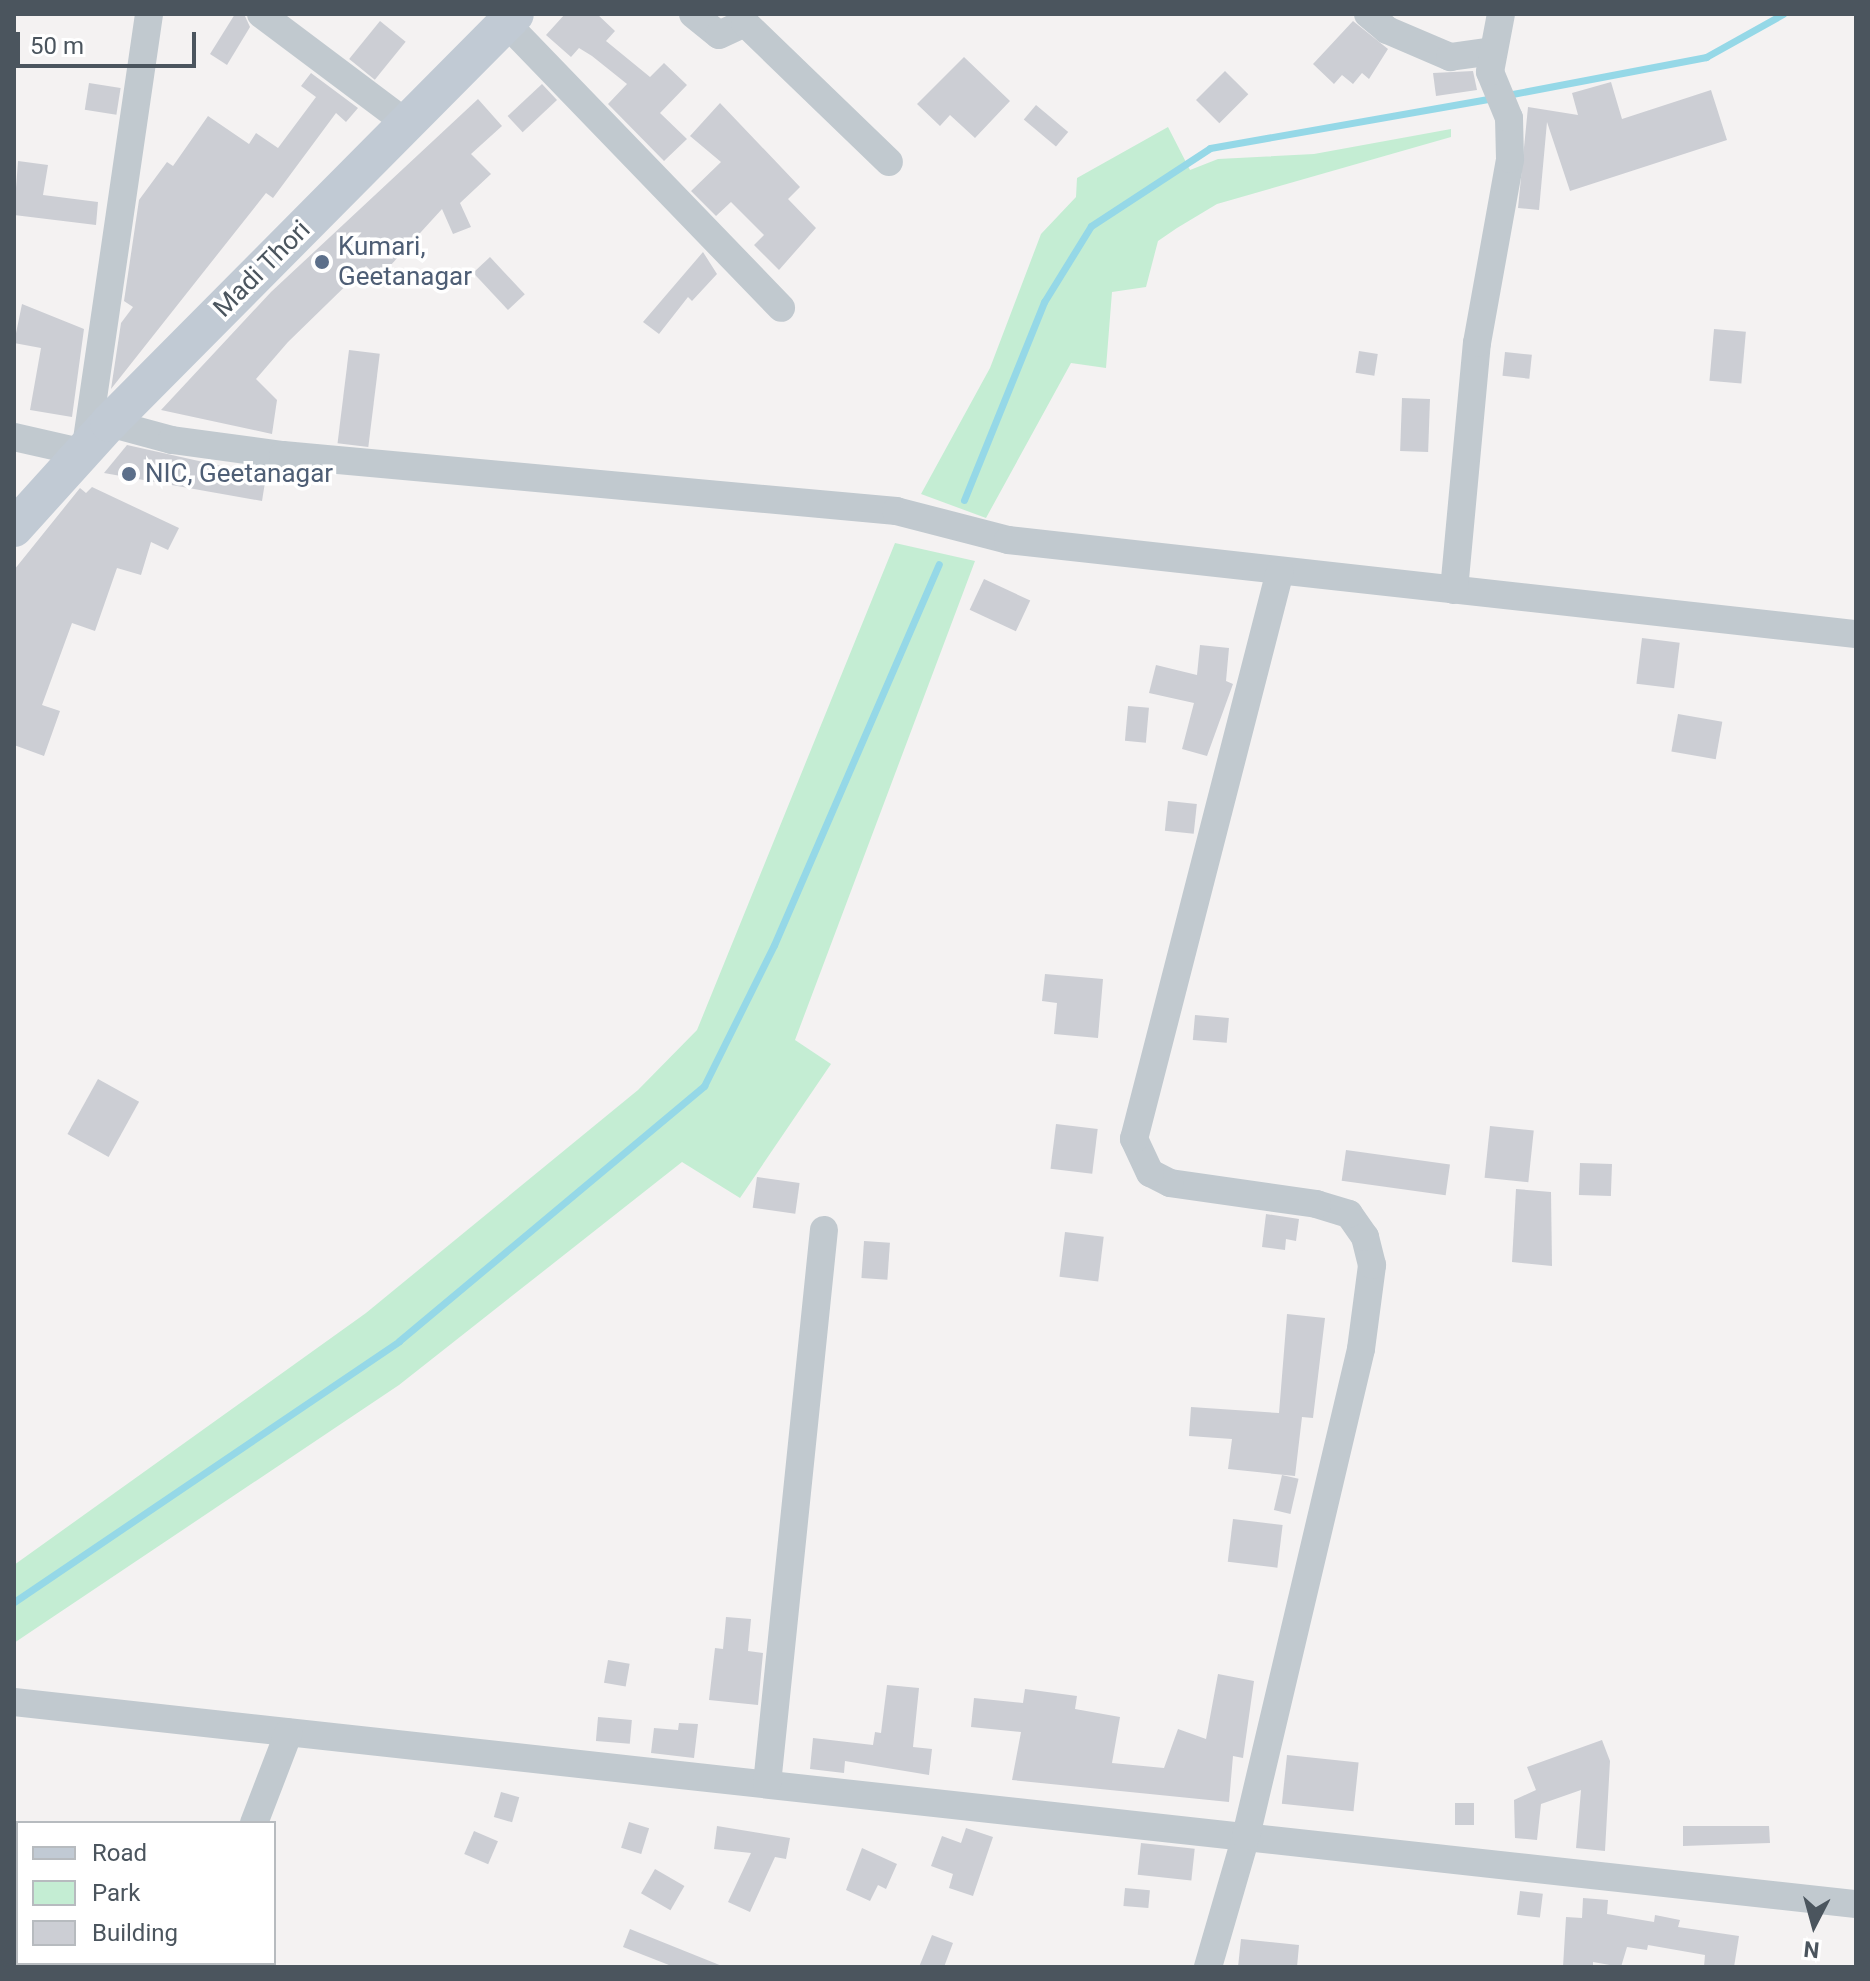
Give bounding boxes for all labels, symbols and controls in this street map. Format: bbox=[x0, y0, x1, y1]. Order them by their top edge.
scale bar bbox=[20, 16, 200, 66]
text: 50 m bbox=[30, 32, 84, 60]
street label: Madi Thori bbox=[207, 214, 317, 324]
place label: Kumari, Geetanagar bbox=[338, 231, 472, 292]
marker: Kumari, Geetanagar bbox=[313, 253, 331, 271]
place label: NIC, Geetanagar bbox=[145, 458, 333, 490]
marker: NIC, Geetanagar bbox=[120, 465, 138, 483]
legend bbox=[16, 1821, 276, 1965]
text: Road bbox=[92, 1839, 147, 1867]
text: Park bbox=[92, 1879, 140, 1907]
north arrow bbox=[1774, 1885, 1854, 1965]
text: Building bbox=[92, 1919, 178, 1947]
text: N bbox=[1802, 1936, 1820, 1963]

